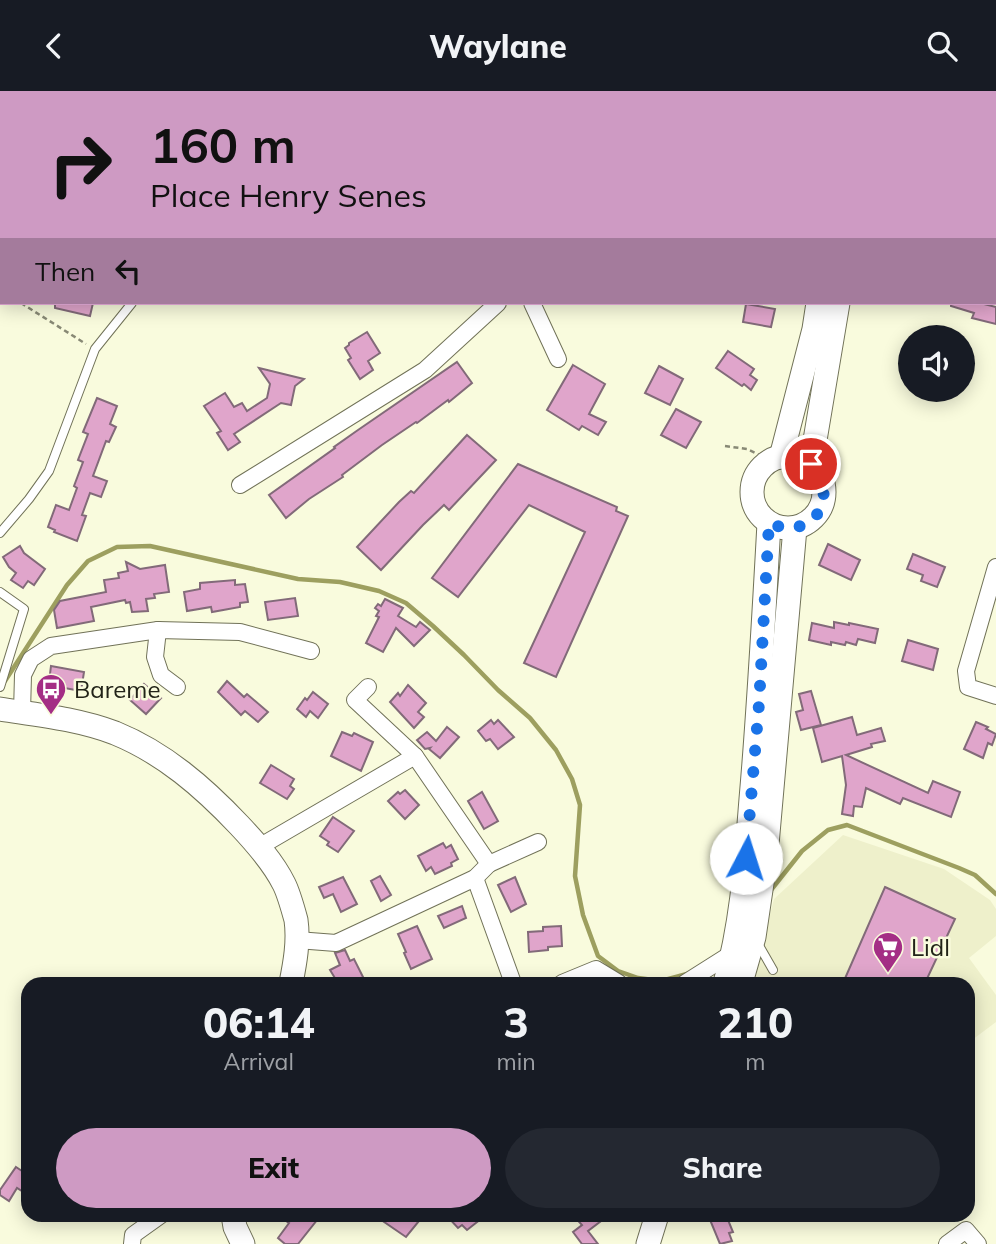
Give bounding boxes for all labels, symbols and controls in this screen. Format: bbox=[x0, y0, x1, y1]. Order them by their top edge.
text: Waylane bbox=[429, 26, 567, 66]
icon: back bbox=[35, 27, 73, 65]
icon: search bbox=[923, 27, 961, 65]
text: 160 m bbox=[150, 114, 296, 175]
icon: right bbox=[35, 119, 126, 210]
text: Place Henry Senes bbox=[150, 175, 427, 215]
icon: left bbox=[109, 252, 147, 290]
text: Then bbox=[35, 255, 95, 288]
map controls bbox=[898, 325, 975, 402]
button: sound bbox=[898, 325, 975, 402]
pin bbox=[781, 434, 841, 494]
icon: arrive bbox=[792, 445, 830, 483]
bus stop icon: Bareme bbox=[34, 672, 68, 716]
place label: Bareme bbox=[74, 674, 160, 704]
position arrow bbox=[709, 821, 783, 895]
supermarket icon: Lidl bbox=[871, 930, 905, 974]
place label: Lidl bbox=[911, 932, 950, 962]
text: 06:14 bbox=[203, 996, 315, 1049]
text: 3 bbox=[503, 996, 529, 1049]
text: 210 bbox=[718, 996, 793, 1049]
text: Arrival bbox=[224, 1047, 294, 1076]
text: min bbox=[496, 1047, 536, 1076]
text: m bbox=[745, 1047, 765, 1076]
button: Exit bbox=[56, 1128, 491, 1208]
button: Share bbox=[505, 1128, 940, 1208]

